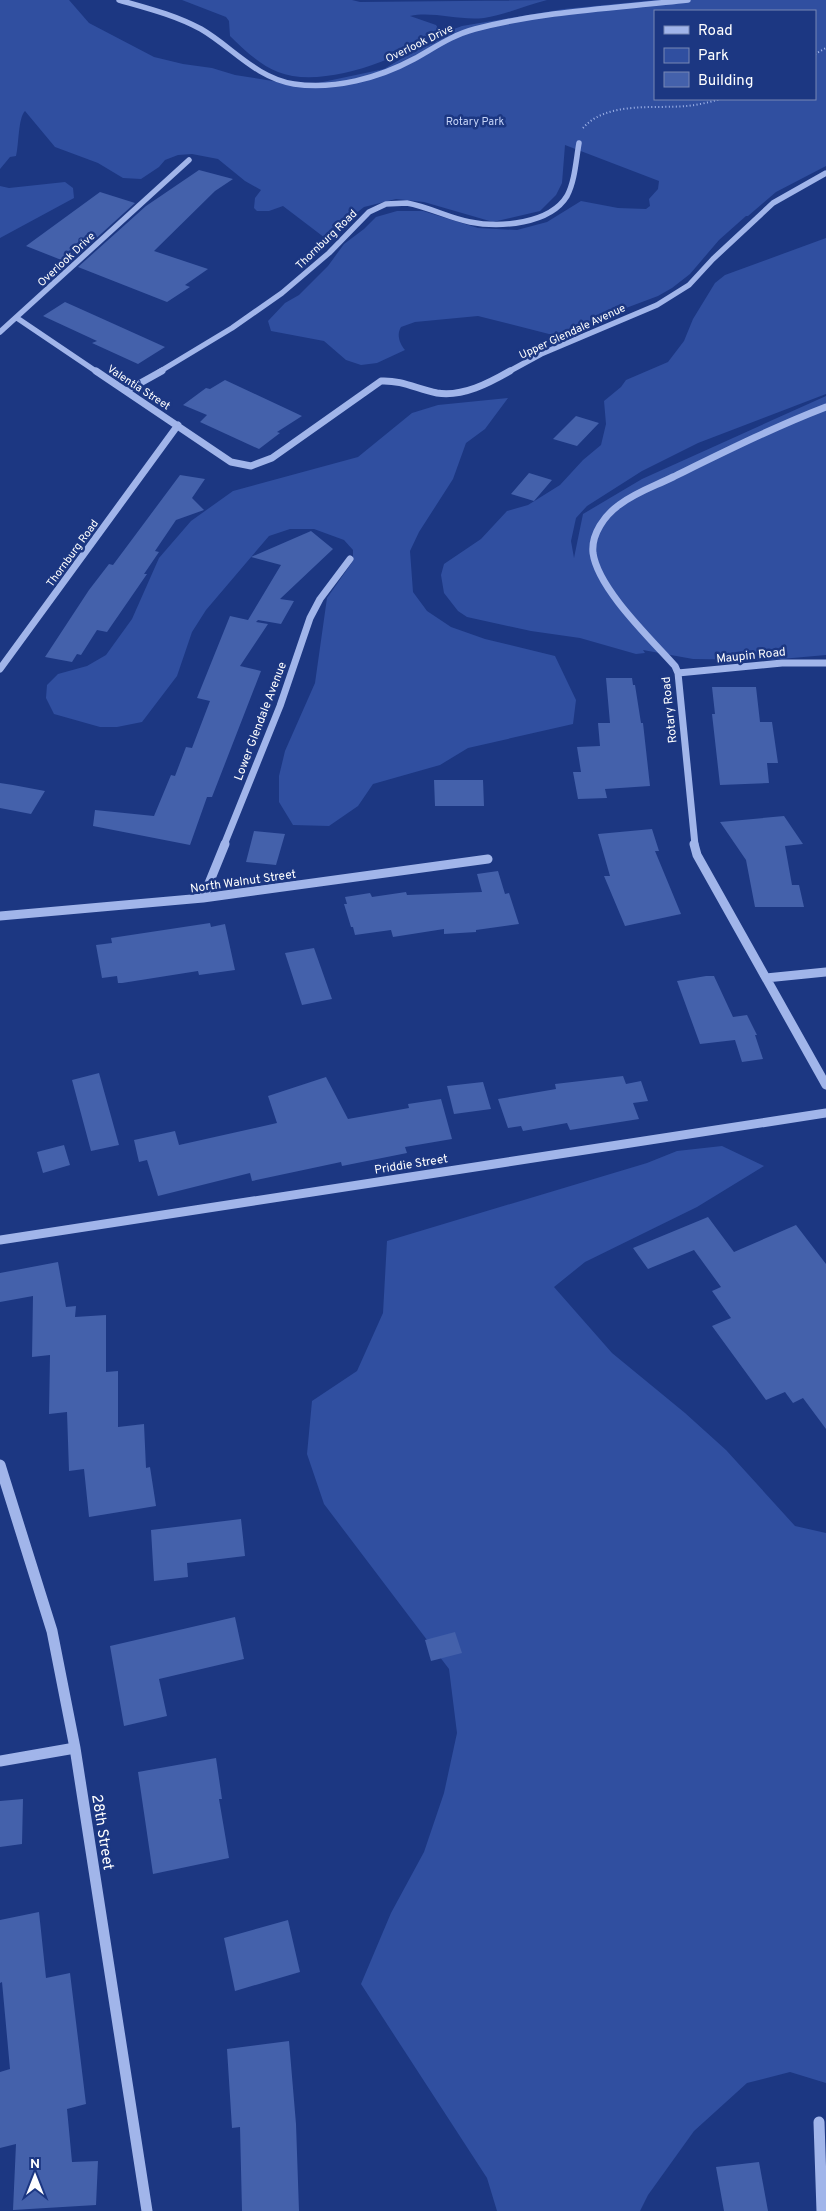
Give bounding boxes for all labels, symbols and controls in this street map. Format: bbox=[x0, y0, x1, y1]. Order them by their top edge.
legend bbox=[654, 10, 816, 100]
street label: Overlook Drive bbox=[383, 21, 456, 66]
text: Road bbox=[698, 22, 733, 41]
text: Park bbox=[698, 47, 729, 66]
text: Building bbox=[698, 72, 753, 91]
park label: Rotary Park bbox=[446, 115, 504, 129]
street label: Thornburg Road bbox=[293, 207, 360, 273]
street label: Overlook Drive bbox=[35, 229, 98, 290]
street label: Upper Glendale Avenue bbox=[517, 301, 628, 363]
street label: Valentia Street bbox=[104, 362, 173, 413]
street label: Thornburg Road bbox=[44, 517, 102, 590]
street label: Maupin Road bbox=[716, 644, 787, 668]
street label: Lower Glendale Avenue bbox=[231, 660, 291, 783]
street label: Rotary Road bbox=[659, 676, 681, 744]
street label: North Walnut Street bbox=[189, 867, 297, 897]
street label: Priddie Street bbox=[373, 1151, 449, 1179]
street label: 28th Street bbox=[86, 1793, 117, 1872]
north arrow bbox=[10, 2151, 60, 2201]
text: N bbox=[30, 2156, 40, 2173]

